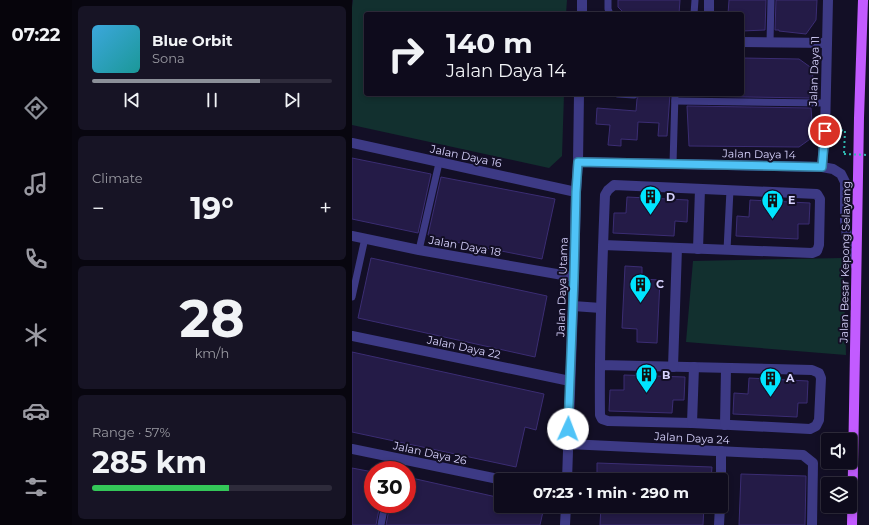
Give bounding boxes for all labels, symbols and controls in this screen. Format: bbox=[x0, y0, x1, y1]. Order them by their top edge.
text: 07:22 bbox=[12, 24, 60, 46]
text: 140 m bbox=[446, 26, 533, 60]
icon: right bbox=[380, 28, 432, 80]
text: Blue Orbit bbox=[152, 31, 232, 50]
street label: Jalan Daya 11 bbox=[806, 36, 822, 107]
text: Sona bbox=[152, 50, 185, 66]
text: Jalan Daya 14 bbox=[446, 60, 566, 82]
icon: previous bbox=[121, 89, 143, 111]
icon: pause bbox=[201, 89, 223, 111]
icon: next bbox=[281, 89, 303, 111]
icon: directions bbox=[22, 94, 50, 122]
pin bbox=[808, 114, 842, 148]
icon: arrive bbox=[814, 120, 836, 142]
street label: Jalan Daya 16 bbox=[428, 141, 503, 170]
street label: Jalan Daya 14 bbox=[721, 146, 797, 162]
icon: music bbox=[22, 170, 50, 198]
text: Climate bbox=[92, 170, 143, 186]
street label: Jalan Besar Kepong Selayang bbox=[837, 181, 853, 344]
building icon: D bbox=[638, 184, 664, 217]
building icon: E bbox=[760, 187, 786, 220]
text: 19° bbox=[190, 190, 234, 227]
place label: D bbox=[666, 190, 675, 204]
place label: E bbox=[788, 193, 795, 207]
text: − bbox=[92, 195, 105, 222]
text: + bbox=[319, 195, 332, 222]
street label: Jalan Daya 18 bbox=[427, 233, 502, 259]
street label: Jalan Daya Utama bbox=[553, 237, 571, 338]
icon: phone bbox=[22, 245, 50, 273]
building icon: C bbox=[628, 271, 654, 304]
place label: C bbox=[656, 277, 664, 291]
text: 28 bbox=[179, 287, 245, 350]
icon: climate bbox=[22, 321, 50, 349]
street label: Jalan Daya 22 bbox=[425, 332, 502, 362]
text: km/h bbox=[195, 345, 229, 361]
building icon: B bbox=[634, 362, 660, 395]
building icon: A bbox=[758, 365, 784, 398]
place label: B bbox=[662, 368, 670, 382]
place label: A bbox=[785, 371, 795, 385]
icon: car bbox=[22, 397, 50, 425]
position arrow bbox=[547, 408, 589, 450]
text: Range · 57% bbox=[92, 424, 170, 440]
street label: Jalan Daya 24 bbox=[653, 429, 731, 447]
map controls bbox=[821, 433, 857, 513]
button: sound bbox=[821, 433, 857, 469]
street label: Jalan Daya 26 bbox=[391, 438, 469, 468]
text: 285 km bbox=[92, 444, 207, 481]
speed limit sign: 30 bbox=[364, 461, 416, 513]
icon: filters bbox=[22, 473, 50, 501]
button: layers bbox=[821, 477, 857, 513]
text: 07:23 · 1 min · 290 m bbox=[533, 483, 689, 502]

